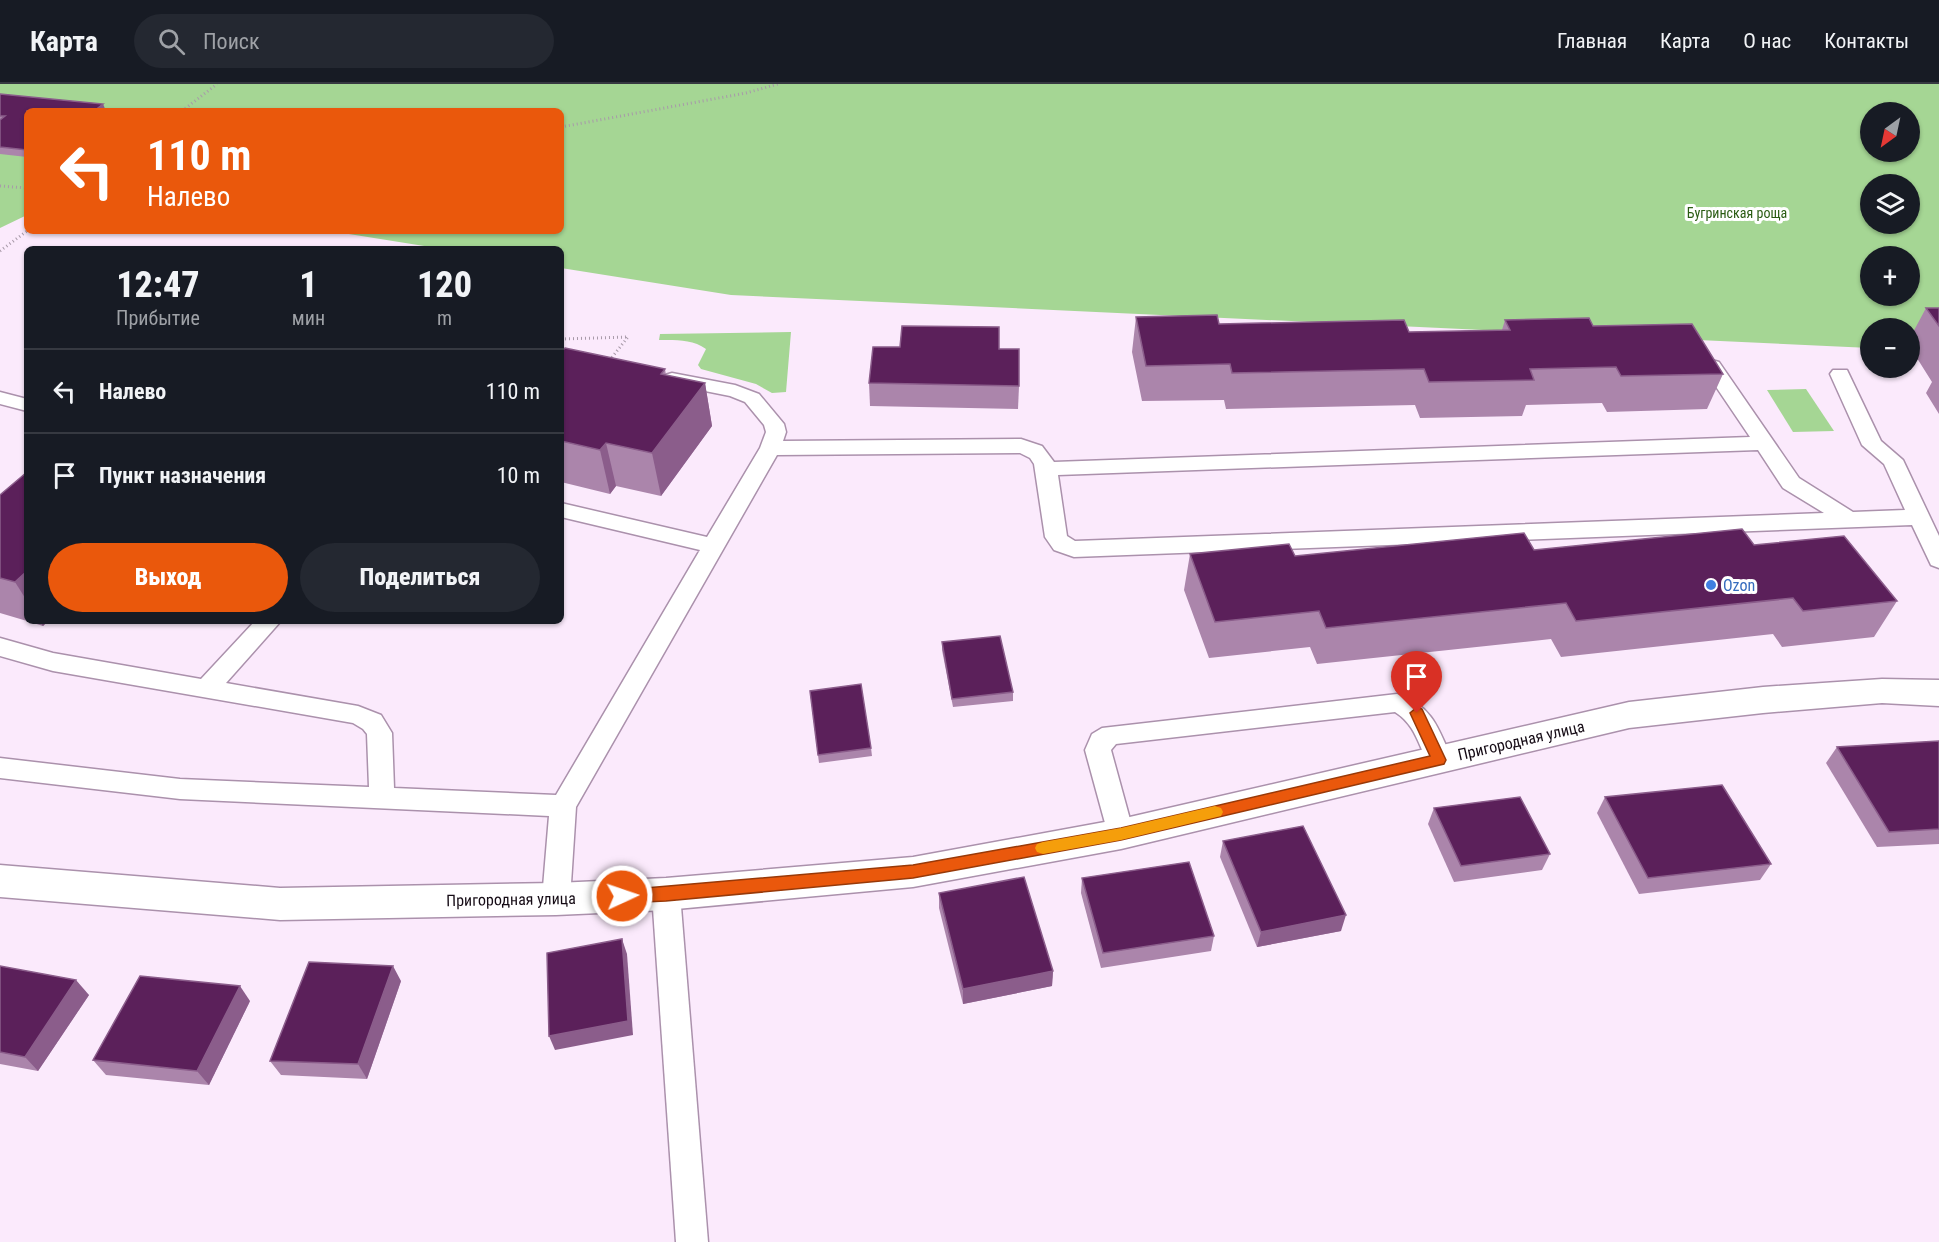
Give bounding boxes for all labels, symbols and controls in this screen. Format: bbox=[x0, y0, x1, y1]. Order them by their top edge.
search box bbox=[134, 14, 554, 68]
text: Карта bbox=[30, 25, 98, 58]
icon: search bbox=[155, 25, 188, 58]
text: Поиск bbox=[203, 29, 260, 54]
text: Главная bbox=[1557, 29, 1627, 53]
text: Карта bbox=[1660, 29, 1710, 53]
text: О нас bbox=[1743, 29, 1791, 53]
text: Контакты bbox=[1824, 29, 1909, 53]
north arrow bbox=[1860, 102, 1920, 162]
map controls bbox=[1860, 102, 1920, 378]
text: 110 m bbox=[147, 131, 252, 180]
icon: left bbox=[48, 132, 126, 210]
button: layers bbox=[1860, 174, 1920, 234]
text: Налево bbox=[147, 181, 230, 213]
park label: Бугринская роща bbox=[1687, 205, 1787, 221]
button: + bbox=[1860, 246, 1920, 306]
text: 12:47 bbox=[116, 264, 200, 306]
text: 1 bbox=[299, 264, 318, 306]
text: 120 bbox=[417, 264, 472, 306]
text: Прибытие bbox=[116, 306, 200, 330]
text: мин bbox=[292, 306, 325, 330]
text: m bbox=[437, 306, 452, 330]
button: − bbox=[1860, 318, 1920, 378]
icon: left bbox=[48, 375, 81, 408]
text: Налево bbox=[99, 379, 166, 404]
text: 110 m bbox=[486, 379, 540, 404]
icon: arrive bbox=[48, 459, 81, 492]
text: Пункт назначения bbox=[99, 463, 266, 488]
text: 10 m bbox=[497, 463, 540, 488]
button: Выход bbox=[48, 543, 288, 612]
button: Поделиться bbox=[300, 543, 540, 612]
place label: Ozon bbox=[1723, 576, 1755, 595]
marker: Ozon bbox=[1704, 578, 1718, 592]
pin bbox=[1391, 651, 1442, 713]
icon: arrive bbox=[1400, 660, 1433, 693]
street label: Пригородная улица bbox=[1456, 717, 1586, 764]
position arrow bbox=[590, 864, 654, 928]
street label: Пригородная улица bbox=[446, 889, 576, 910]

